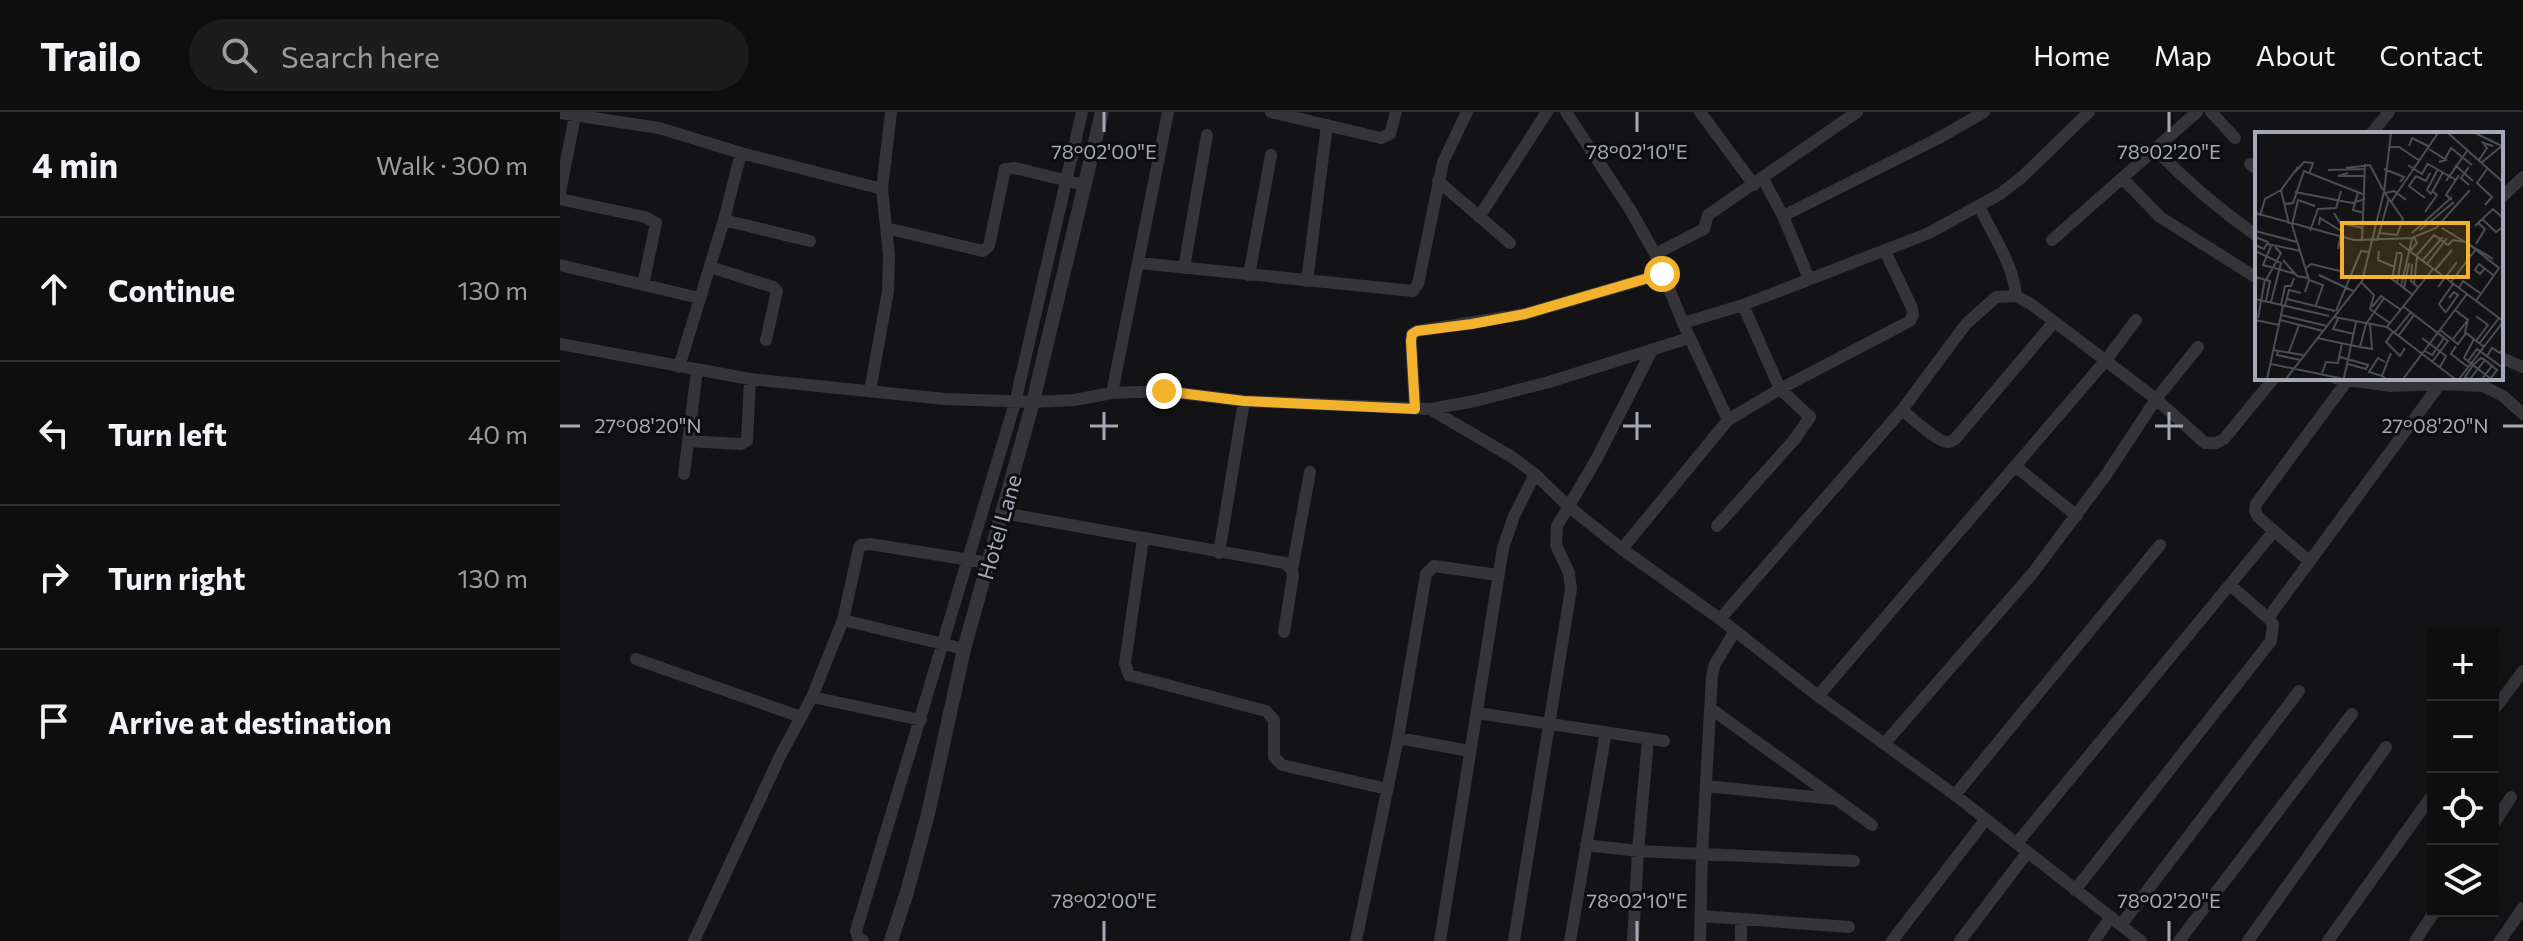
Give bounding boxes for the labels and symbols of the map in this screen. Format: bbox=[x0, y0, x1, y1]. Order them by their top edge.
inset map bbox=[2255, 132, 2503, 380]
text: 78°02'00"E bbox=[1051, 139, 1157, 163]
text: 78°02'10"E bbox=[1586, 139, 1688, 163]
text: 78°02'20"E bbox=[2117, 139, 2221, 163]
route start bbox=[1644, 256, 1680, 292]
route end bbox=[1146, 373, 1182, 409]
text: 27°08'20"N bbox=[595, 413, 702, 437]
text: 27°08'20"N bbox=[2382, 413, 2489, 437]
street label: Hotel Lane bbox=[971, 471, 1027, 583]
text: 78°02'00"E bbox=[1051, 888, 1157, 912]
text: 78°02'10"E bbox=[1586, 888, 1688, 912]
text: 78°02'20"E bbox=[2117, 888, 2221, 912]

